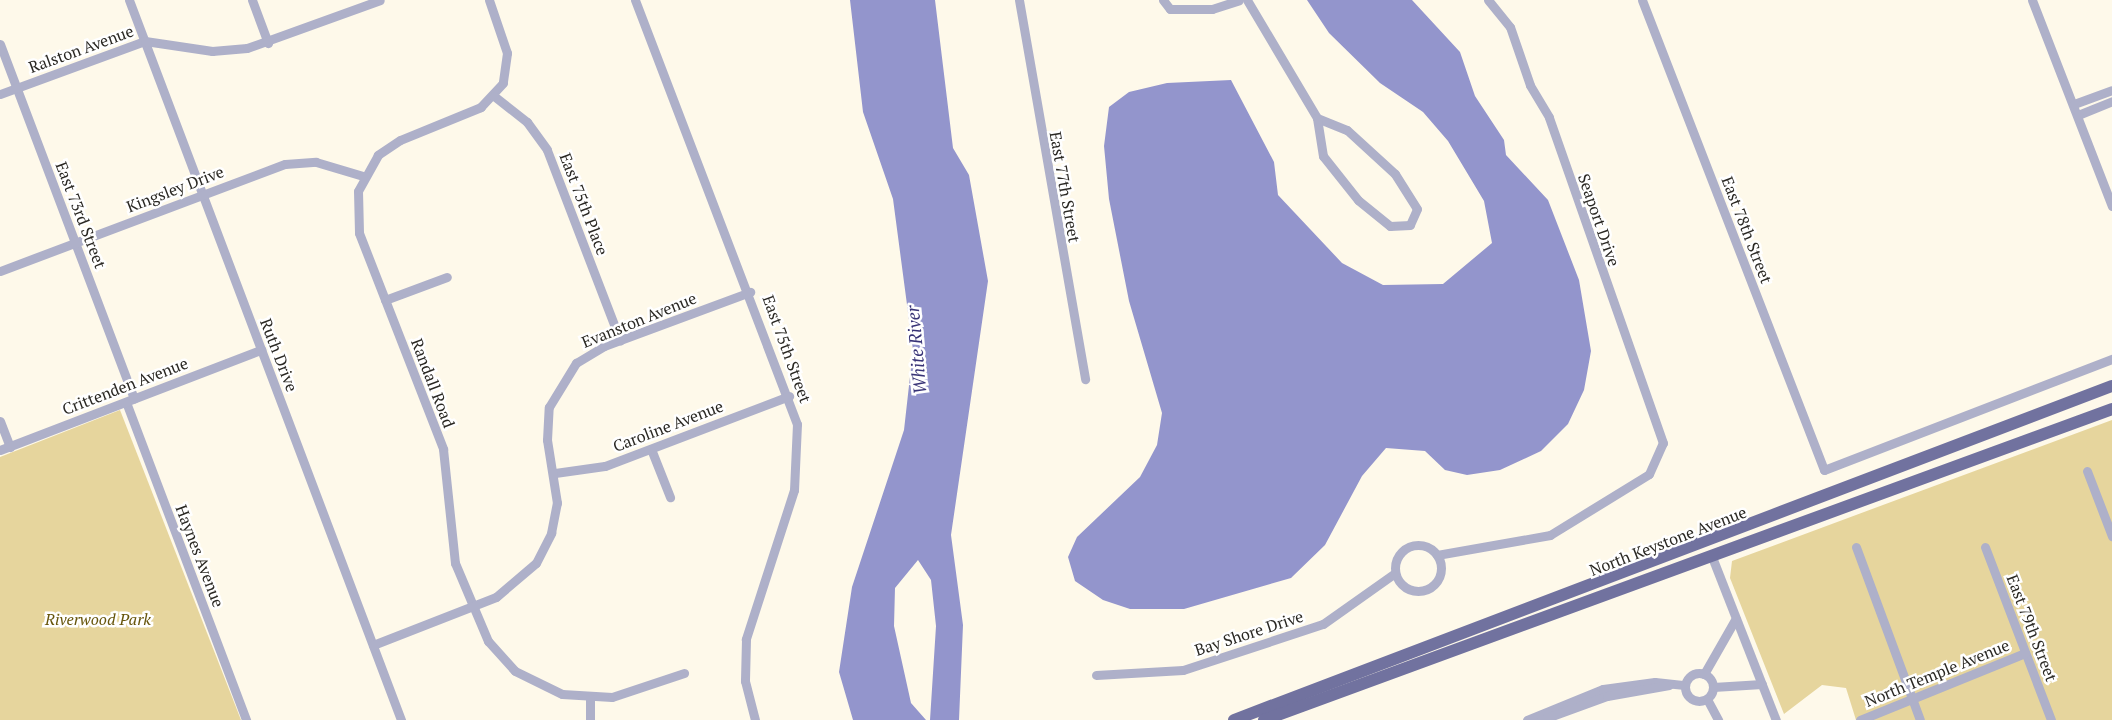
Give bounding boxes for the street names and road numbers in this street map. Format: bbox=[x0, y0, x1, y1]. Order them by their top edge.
street label: Ralston Avenue bbox=[26, 21, 136, 77]
street label: East 77th Street bbox=[1046, 130, 1084, 244]
street label: East 75th Place bbox=[556, 150, 612, 258]
street label: East 73rd Street bbox=[52, 159, 110, 271]
street label: Kingsley Drive bbox=[124, 162, 226, 216]
street label: Seaport Drive bbox=[1574, 171, 1624, 269]
street label: East 78th Street bbox=[1718, 174, 1776, 286]
street label: Evanston Avenue bbox=[579, 288, 699, 352]
street label: East 75th Street bbox=[759, 293, 815, 405]
street label: Ruth Drive bbox=[256, 316, 302, 394]
street label: Randall Road bbox=[407, 336, 459, 430]
street label: Crittenden Avenue bbox=[59, 353, 191, 419]
street label: Caroline Avenue bbox=[610, 396, 726, 456]
street label: Haynes Avenue bbox=[172, 502, 228, 610]
street label: North Keystone Avenue bbox=[1587, 502, 1749, 580]
street label: East 79th Street bbox=[2003, 572, 2061, 684]
street label: Bay Shore Drive bbox=[1192, 606, 1306, 660]
street label: North Temple Avenue bbox=[1862, 635, 2012, 711]

